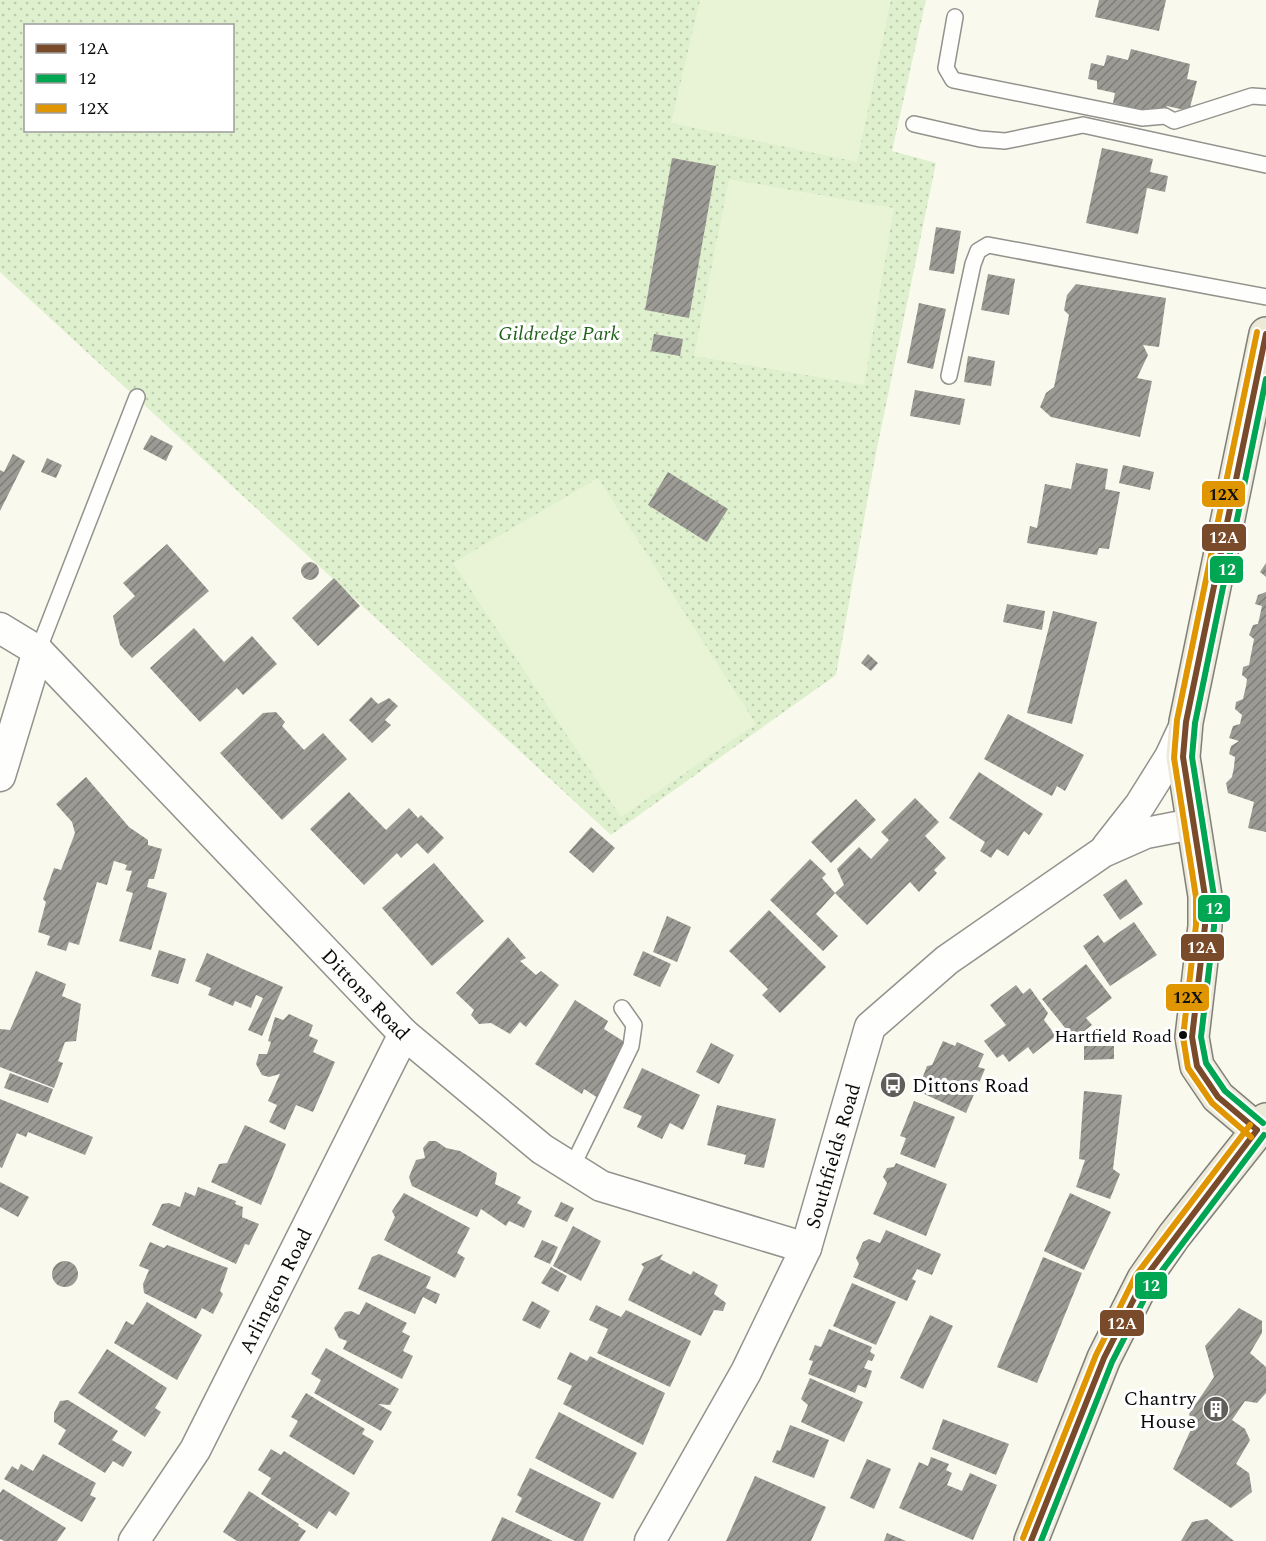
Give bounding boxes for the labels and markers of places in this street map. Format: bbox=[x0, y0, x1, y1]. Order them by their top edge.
place label: Hartfield Road bbox=[1054, 1023, 1172, 1050]
marker: Hartfield Road bbox=[1177, 1029, 1189, 1041]
bus stop icon: Dittons Road bbox=[878, 1070, 908, 1100]
place label: Dittons Road bbox=[912, 1071, 1029, 1101]
place label: Chantry House bbox=[1124, 1384, 1197, 1437]
building icon: Chantry House bbox=[1201, 1394, 1231, 1424]

